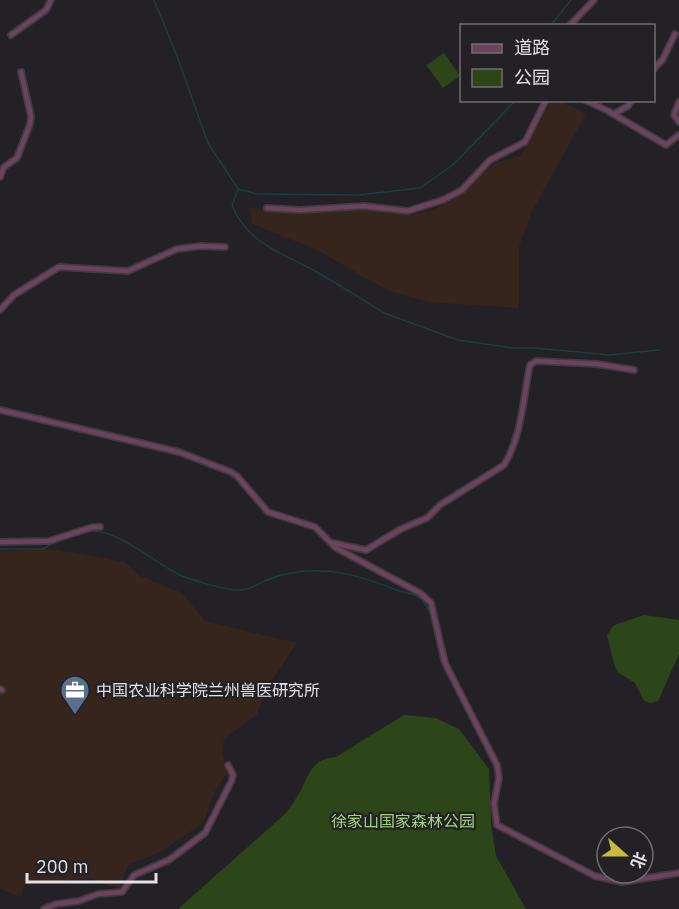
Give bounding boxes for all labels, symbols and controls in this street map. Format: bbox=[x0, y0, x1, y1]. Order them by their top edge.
legend bbox=[460, 24, 655, 102]
text: 道路 bbox=[514, 36, 550, 59]
text: 公园 bbox=[514, 66, 550, 89]
office icon: 中国农业科学院兰州兽医研究所 bbox=[59, 674, 91, 716]
place label: 中国农业科学院兰州兽医研究所 bbox=[96, 680, 320, 700]
park label: 徐家山国家森林公园 bbox=[331, 811, 475, 831]
north arrow bbox=[595, 825, 655, 885]
scale bar bbox=[27, 846, 156, 884]
text: 北 bbox=[627, 849, 651, 871]
text: 200 m bbox=[36, 855, 88, 878]

